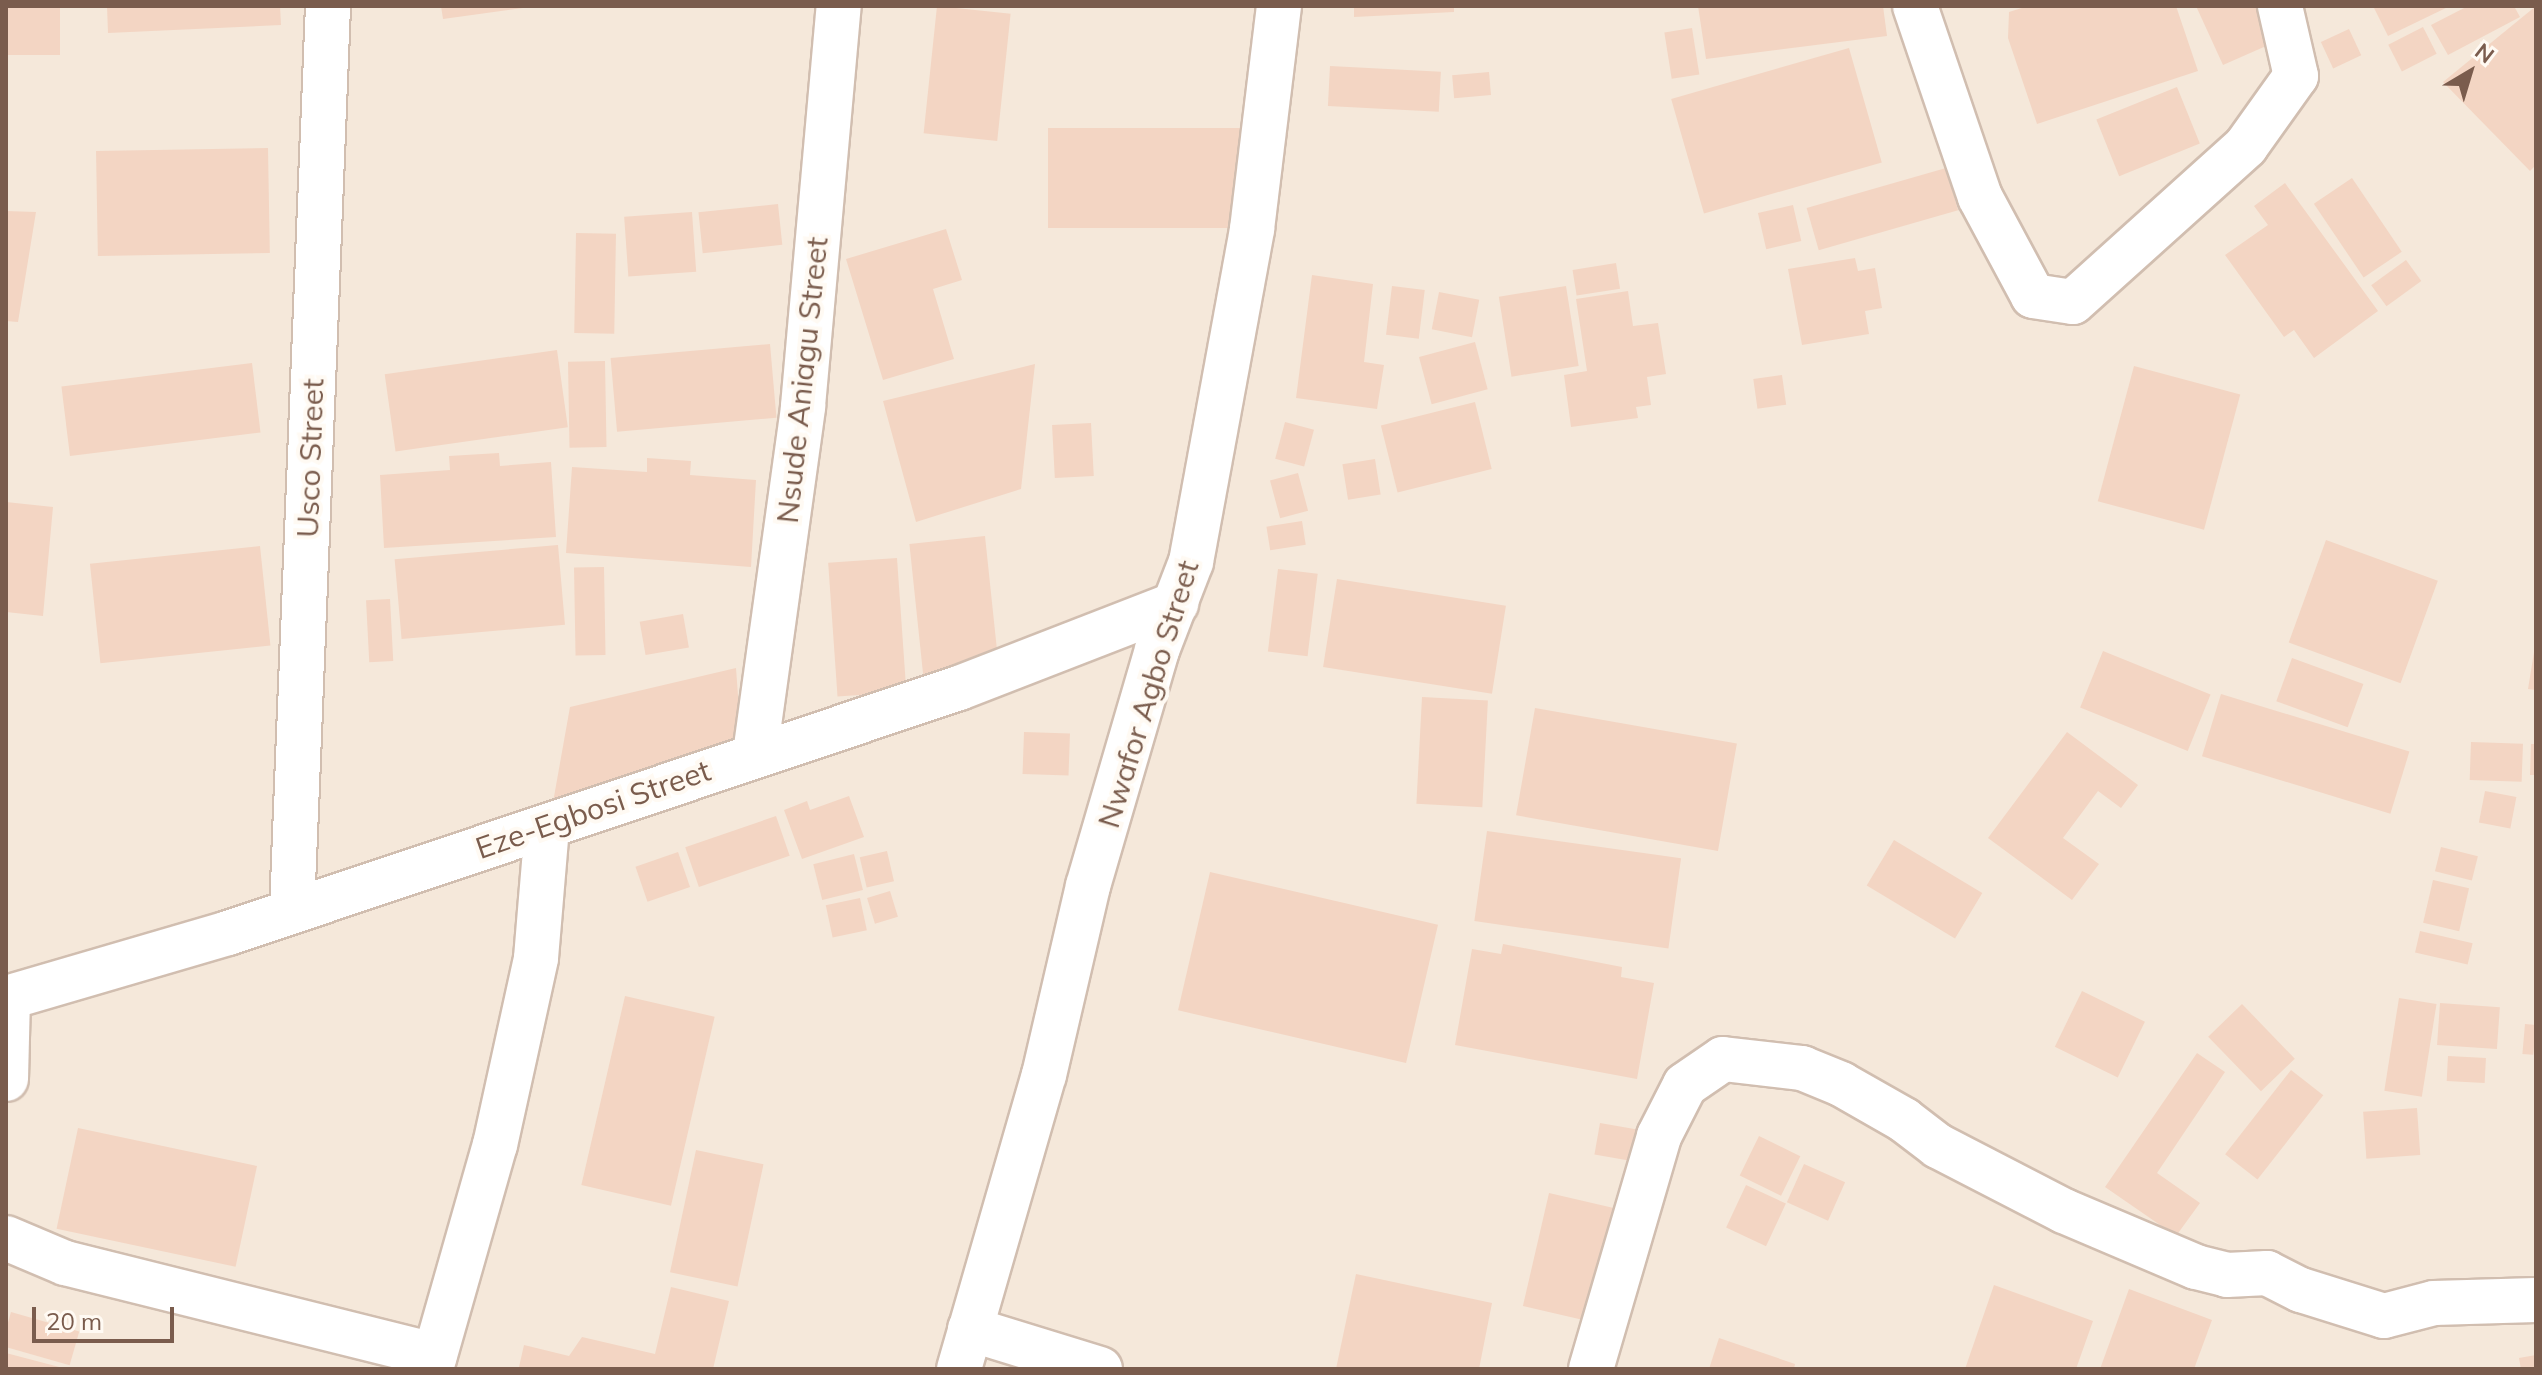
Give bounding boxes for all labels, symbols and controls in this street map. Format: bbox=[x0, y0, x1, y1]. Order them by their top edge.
north arrow bbox=[2430, 32, 2510, 112]
text: N bbox=[2470, 37, 2500, 69]
street label: Nsude Aniagu Street bbox=[769, 235, 835, 525]
street label: Usco Street bbox=[289, 378, 331, 538]
street label: Nwafor Agbo Street bbox=[1090, 556, 1206, 832]
street label: Eze-Egbosi Street bbox=[471, 752, 715, 866]
scale bar bbox=[36, 1291, 178, 1341]
text: 20 m bbox=[46, 1306, 102, 1336]

